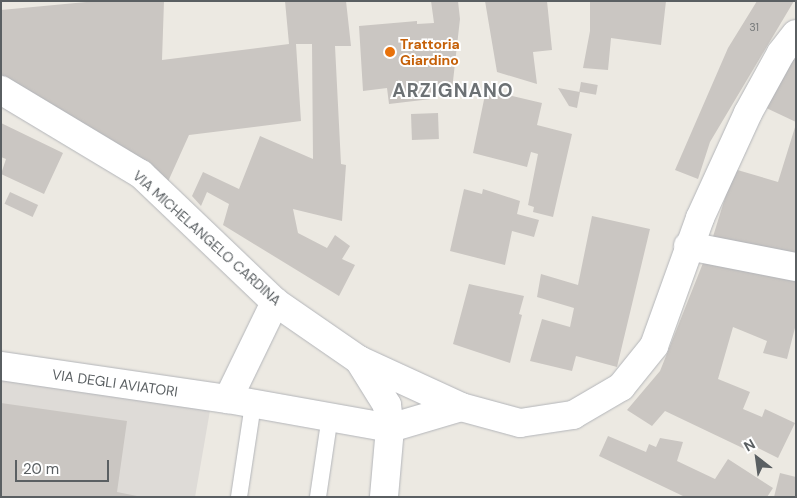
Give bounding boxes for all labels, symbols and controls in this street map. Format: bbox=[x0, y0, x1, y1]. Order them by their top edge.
house number: 31 bbox=[749, 20, 759, 34]
place label: Trattoria Giardino bbox=[400, 36, 460, 68]
marker: Trattoria Giardino bbox=[384, 46, 396, 58]
district label: ARZIGNANO bbox=[391, 80, 515, 102]
street label: VIA MICHELANGELO CARDINA bbox=[130, 167, 284, 309]
street label: VIA DEGLI AVIATORI bbox=[51, 366, 179, 400]
north arrow bbox=[732, 433, 782, 483]
text: N bbox=[741, 435, 758, 455]
scale bar bbox=[18, 450, 111, 482]
text: 20 m bbox=[23, 459, 59, 479]

